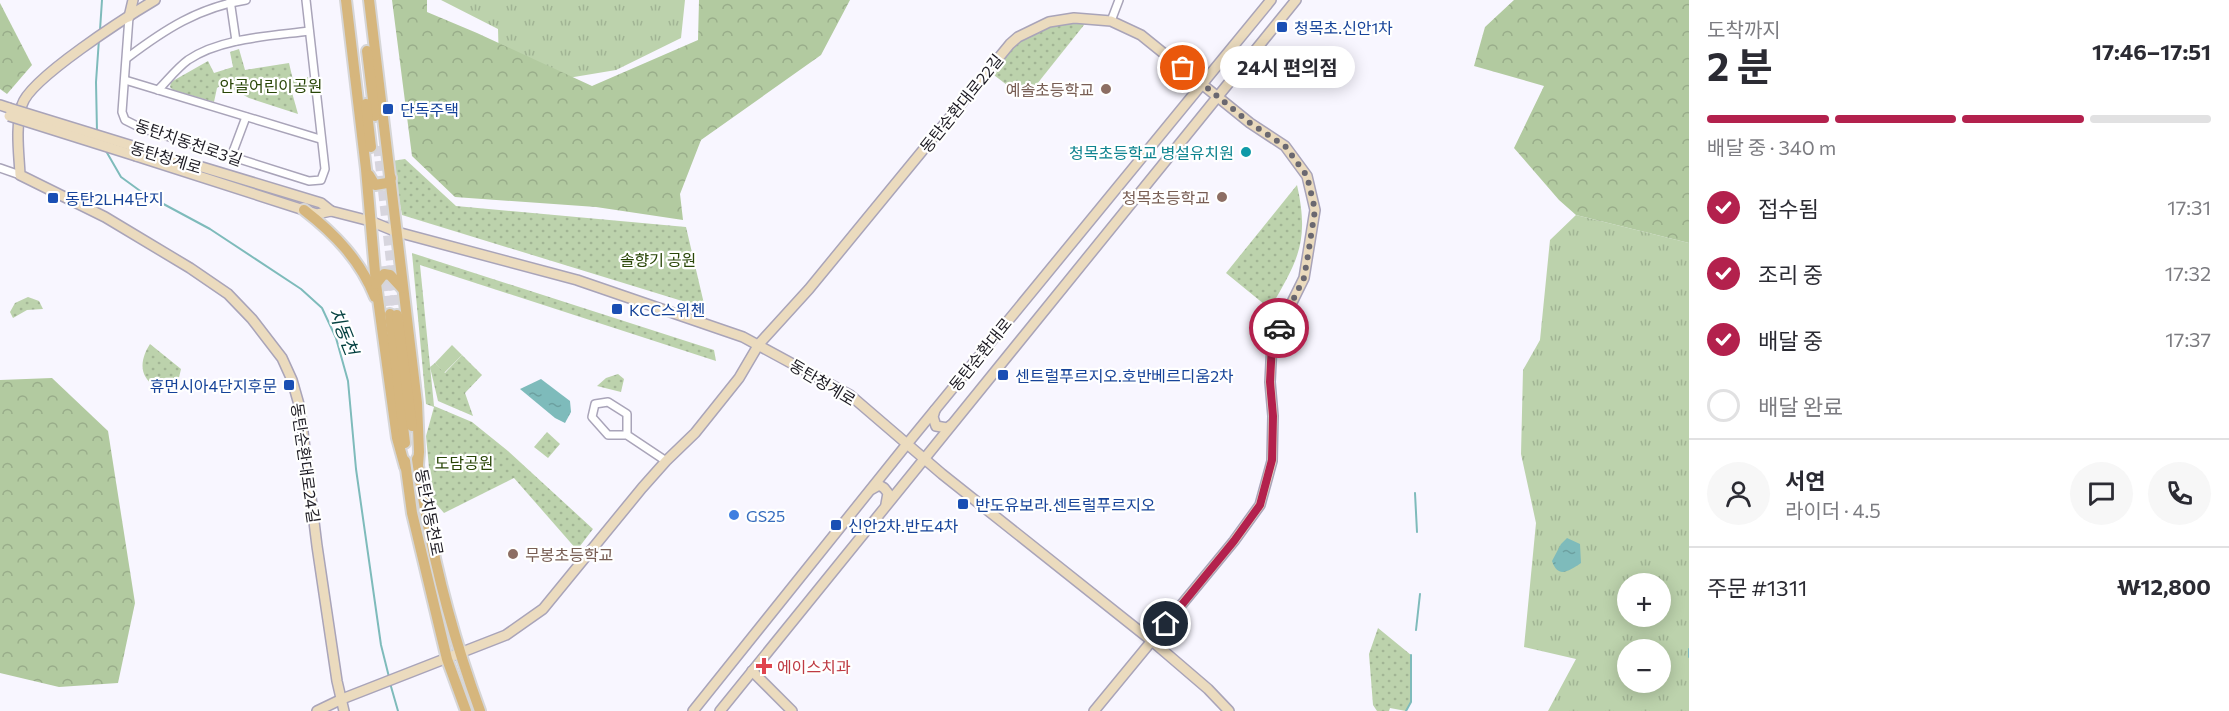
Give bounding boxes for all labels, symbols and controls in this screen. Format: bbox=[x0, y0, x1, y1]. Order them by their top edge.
text: 도착까지 bbox=[1707, 17, 1781, 41]
place label: 청목초.신안1차 bbox=[1294, 18, 1393, 37]
marker: 청목초.신안1차 bbox=[1275, 20, 1289, 34]
text: 17:46–17:51 bbox=[2092, 38, 2211, 65]
text: 2 분 bbox=[1707, 41, 1773, 89]
pin bbox=[1157, 42, 1208, 93]
callout: 24시 편의점 bbox=[1219, 47, 1354, 89]
street label: 동탄순환대로22길 bbox=[916, 50, 1006, 156]
icon: bag bbox=[1166, 51, 1199, 84]
text: 24시 편의점 bbox=[1237, 55, 1338, 79]
park label: 안골어린이공원 bbox=[219, 76, 323, 95]
place label: 예솔초등학교 bbox=[1006, 80, 1094, 99]
marker: 예솔초등학교 bbox=[1099, 82, 1113, 96]
place label: 단독주택 bbox=[400, 100, 459, 119]
marker: 단독주택 bbox=[381, 102, 395, 116]
street label: 동탄치동천로3길 bbox=[133, 115, 245, 169]
text: 배달 중 · 340 m bbox=[1707, 135, 1836, 159]
street label: 동탄청계로 bbox=[128, 137, 204, 177]
place label: 청목초등학교 병설유치원 bbox=[1069, 143, 1234, 162]
marker: 청목초등학교 병설유치원 bbox=[1239, 145, 1253, 159]
place label: 청목초등학교 bbox=[1122, 188, 1210, 207]
place label: 동탄2LH4단지 bbox=[65, 189, 164, 208]
marker: 청목초등학교 bbox=[1215, 190, 1229, 204]
marker: 동탄2LH4단지 bbox=[46, 191, 60, 205]
icon: check bbox=[1707, 191, 1740, 224]
text: 접수됨 bbox=[1758, 195, 1819, 222]
text: 17:31 bbox=[2167, 195, 2211, 219]
park label: 솔향기 공원 bbox=[620, 250, 696, 269]
icon: check bbox=[1707, 257, 1740, 290]
text: 조리 중 bbox=[1758, 261, 1823, 288]
text: 17:32 bbox=[2165, 261, 2211, 285]
courier bbox=[1249, 298, 1309, 358]
place label: KCC스위첸 bbox=[629, 300, 705, 319]
marker: KCC스위첸 bbox=[610, 302, 624, 316]
water label: 치동천 bbox=[324, 304, 364, 360]
icon: car bbox=[1263, 312, 1296, 345]
street label: 동탄순환대로 bbox=[945, 313, 1015, 394]
icon: check bbox=[1707, 323, 1740, 356]
text: 배달 중 bbox=[1758, 327, 1823, 354]
text: 17:37 bbox=[2165, 327, 2211, 351]
street label: 동탄청계로 bbox=[787, 355, 860, 409]
place label: 센트럴푸르지오.호반베르디움2차 bbox=[1015, 366, 1234, 385]
marker: 센트럴푸르지오.호반베르디움2차 bbox=[996, 368, 1010, 382]
place label: 휴먼시아4단지후문 bbox=[150, 376, 277, 395]
marker: 휴먼시아4단지후문 bbox=[282, 378, 296, 392]
text: 배달 완료 bbox=[1758, 393, 1843, 420]
street label: 동탄순환대로24길 bbox=[288, 402, 324, 524]
park label: 도담공원 bbox=[435, 453, 493, 472]
button: person bbox=[1707, 462, 1770, 525]
button: chat bbox=[2070, 462, 2133, 525]
button: phone bbox=[2148, 462, 2211, 525]
street label: 동탄치동천로 bbox=[412, 467, 448, 557]
text: 서연 bbox=[1785, 467, 1825, 494]
place label: 반도유보라.센트럴푸르지오 bbox=[975, 495, 1155, 514]
marker: 반도유보라.센트럴푸르지오 bbox=[956, 497, 970, 511]
text: 라이더 · 4.5 bbox=[1785, 498, 1881, 522]
place label: GS25 bbox=[746, 506, 785, 525]
marker: GS25 bbox=[727, 508, 741, 522]
place label: 신안2차.반도4차 bbox=[848, 516, 959, 535]
marker: 신안2차.반도4차 bbox=[829, 518, 843, 532]
place label: 무봉초등학교 bbox=[525, 545, 613, 564]
marker: 무봉초등학교 bbox=[506, 547, 520, 561]
map controls bbox=[1617, 573, 1671, 693]
button: + bbox=[1617, 573, 1671, 627]
text: ₩12,800 bbox=[2117, 573, 2211, 600]
text: 주문 #1311 bbox=[1707, 574, 1808, 601]
pin bbox=[1140, 598, 1191, 649]
icon: home bbox=[1149, 607, 1182, 640]
button: − bbox=[1617, 639, 1671, 693]
marker: 에이스치과 bbox=[755, 657, 773, 675]
place label: 에이스치과 bbox=[777, 657, 851, 676]

